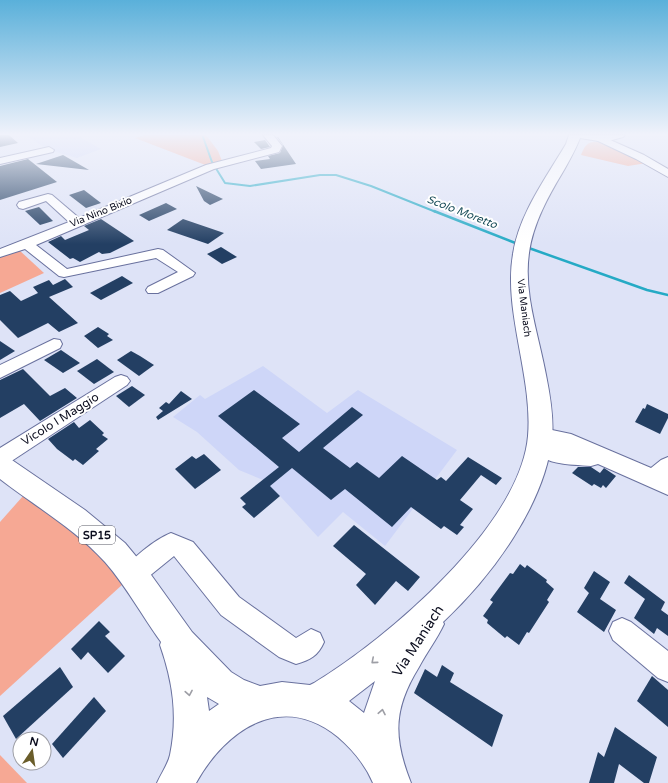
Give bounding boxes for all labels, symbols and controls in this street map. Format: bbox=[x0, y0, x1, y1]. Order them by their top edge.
water label: Scolo Moretto bbox=[425, 193, 500, 232]
street label: Via Nino Bixio bbox=[68, 194, 134, 230]
street label: Via Maniach bbox=[514, 278, 534, 338]
street label: Vicolo I Maggio bbox=[19, 390, 101, 448]
road number: SP15 bbox=[79, 526, 115, 544]
street label: Via Maniach bbox=[389, 602, 447, 680]
one-way arrow bbox=[371, 657, 379, 664]
one-way arrow bbox=[184, 690, 193, 696]
one-way arrow bbox=[378, 709, 386, 715]
north arrow bbox=[12, 731, 52, 771]
text: N bbox=[28, 734, 40, 749]

